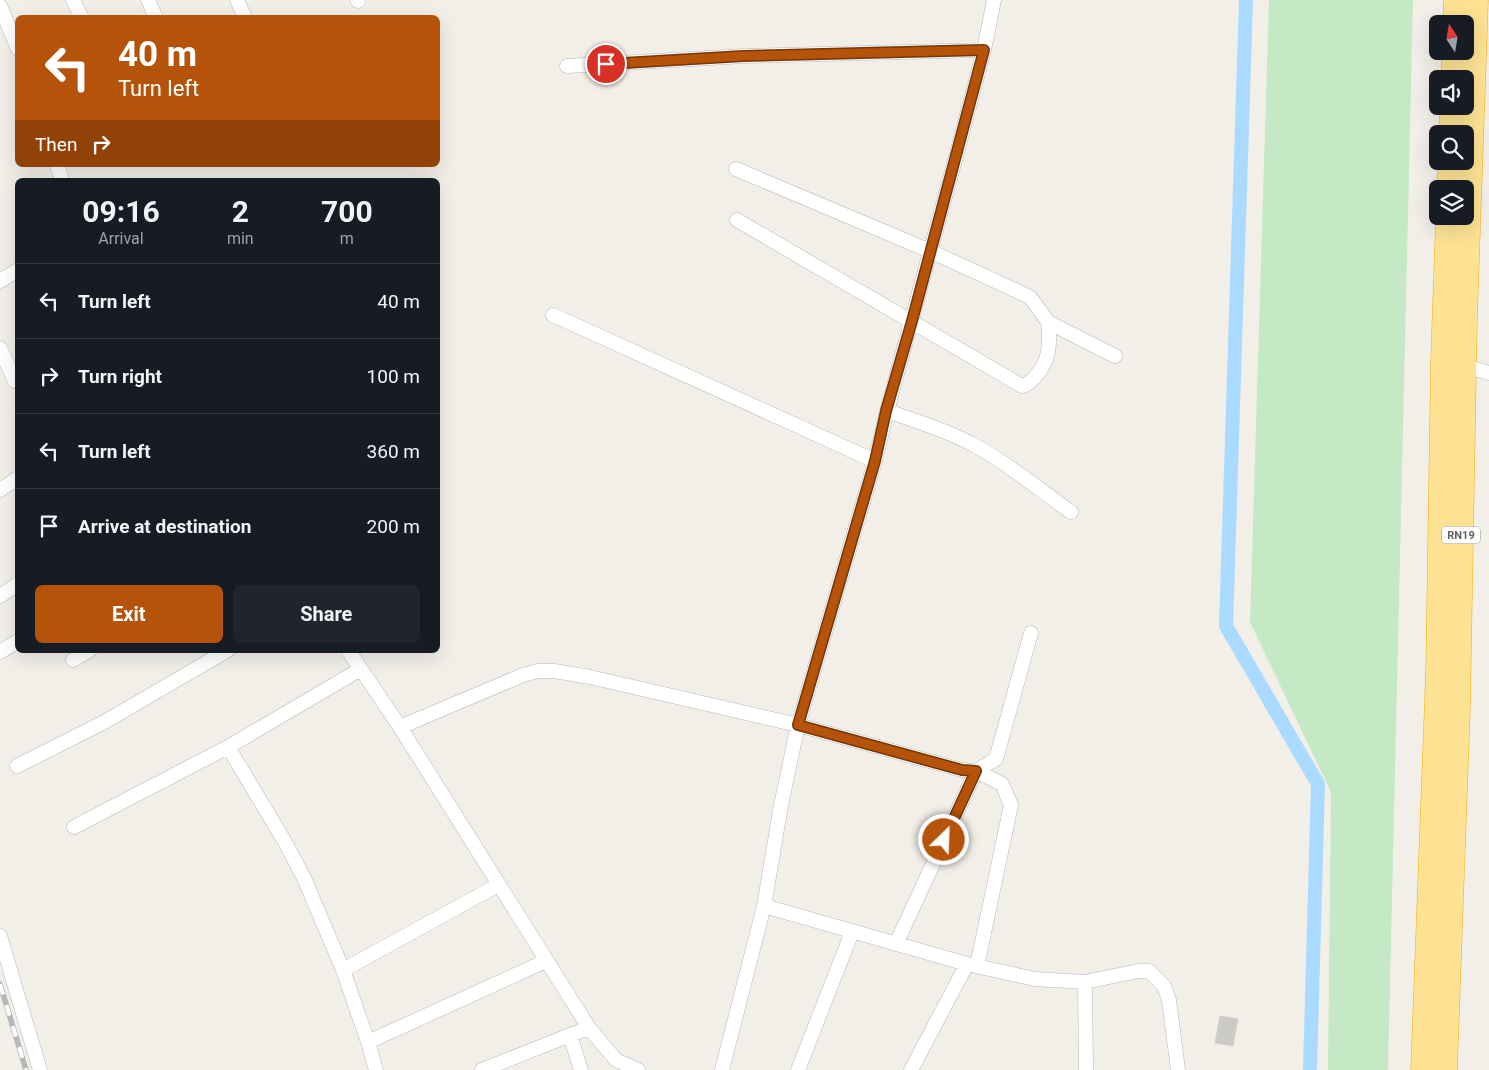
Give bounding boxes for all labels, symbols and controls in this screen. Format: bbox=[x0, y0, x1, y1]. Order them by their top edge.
north arrow bbox=[1429, 15, 1474, 60]
map controls bbox=[1429, 15, 1474, 225]
text: 40 m bbox=[118, 34, 197, 75]
icon: left bbox=[35, 35, 100, 100]
pin bbox=[585, 43, 627, 85]
icon: arrive bbox=[592, 50, 620, 78]
button: sound bbox=[1429, 70, 1474, 115]
text: Turn left bbox=[118, 76, 199, 101]
button: search bbox=[1429, 125, 1474, 170]
icon: right bbox=[87, 130, 115, 158]
text: Then bbox=[35, 133, 77, 156]
button: layers bbox=[1429, 180, 1474, 225]
text: 09:16 bbox=[82, 194, 160, 229]
text: 2 bbox=[232, 194, 249, 229]
text: 700 bbox=[321, 194, 373, 229]
text: Arrival bbox=[98, 229, 144, 248]
text: min bbox=[227, 229, 254, 248]
text: m bbox=[340, 229, 354, 248]
icon: left bbox=[35, 287, 63, 315]
text: Turn left bbox=[78, 290, 151, 313]
text: 40 m bbox=[377, 290, 420, 313]
icon: right bbox=[35, 362, 63, 390]
text: Turn right bbox=[78, 365, 162, 388]
text: 100 m bbox=[367, 365, 420, 388]
icon: left bbox=[35, 437, 63, 465]
text: Turn left bbox=[78, 440, 151, 463]
text: 360 m bbox=[367, 440, 420, 463]
icon: arrive bbox=[35, 512, 63, 540]
text: Arrive at destination bbox=[78, 515, 251, 538]
text: 200 m bbox=[367, 515, 420, 538]
road number: RN19 bbox=[1442, 526, 1480, 544]
button: Exit bbox=[35, 585, 223, 643]
button: Share bbox=[233, 585, 420, 643]
position arrow bbox=[917, 813, 969, 865]

